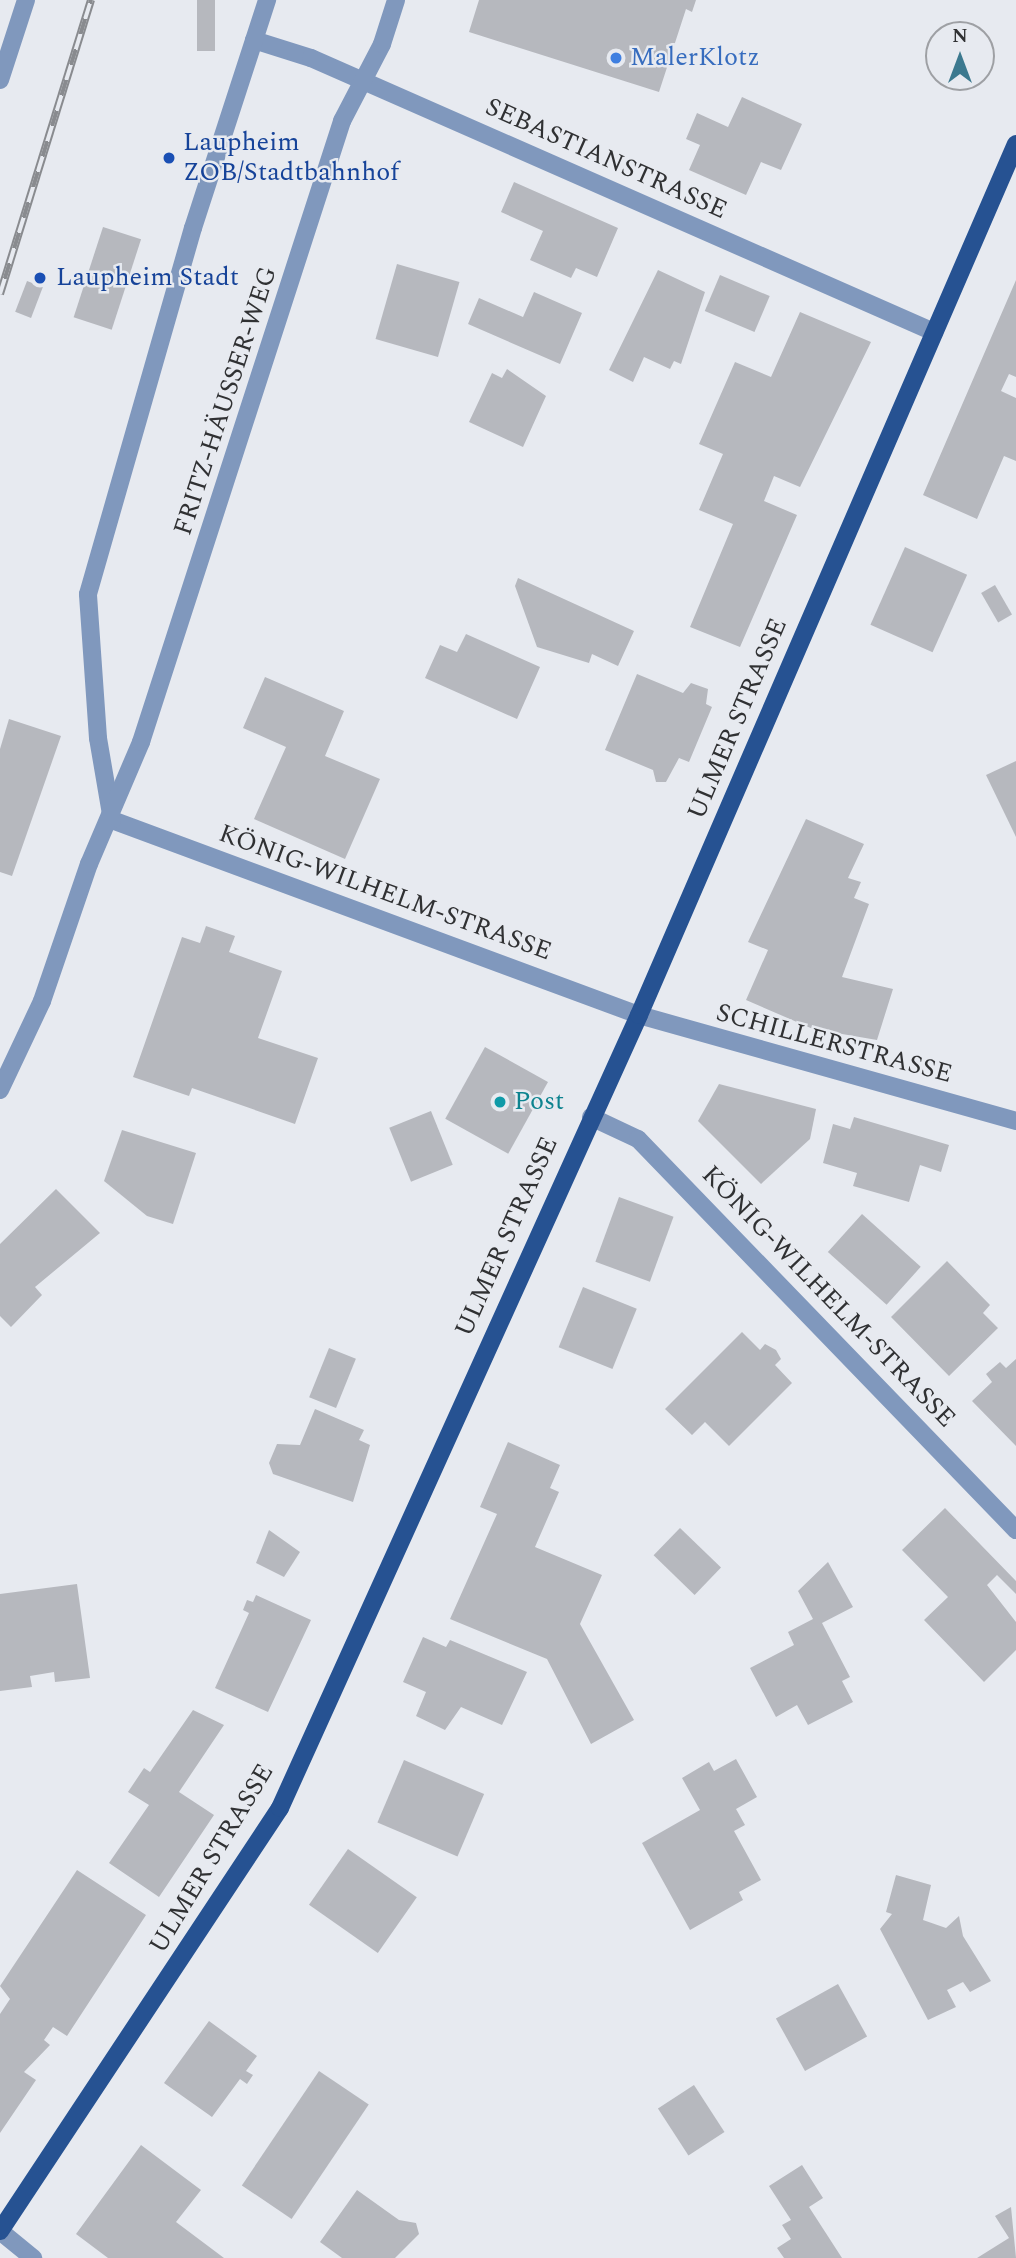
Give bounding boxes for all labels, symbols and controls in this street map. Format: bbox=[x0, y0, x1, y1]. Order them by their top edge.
north arrow bbox=[925, 21, 995, 91]
text: N bbox=[952, 22, 968, 51]
place label: MalerKlotz bbox=[630, 42, 760, 74]
marker: MalerKlotz bbox=[608, 50, 624, 66]
street label: SEBASTIANSTRASSE bbox=[480, 92, 732, 226]
place label: Laupheim ZOB/Stadtbahnhof bbox=[183, 127, 399, 188]
marker: Laupheim ZOB/Stadtbahnhof bbox=[161, 150, 177, 166]
place label: Laupheim Stadt bbox=[56, 262, 239, 294]
street label: FRITZ-HÄUSSER-WEG bbox=[168, 263, 284, 539]
marker: Laupheim Stadt bbox=[30, 268, 50, 288]
street label: ULMER STRASSE bbox=[682, 614, 794, 824]
street label: KÖNIG-WILHELM-STRASSE bbox=[214, 818, 556, 968]
street label: SCHILLERSTRASSE bbox=[713, 997, 955, 1091]
place label: Post bbox=[514, 1086, 564, 1118]
marker: Post bbox=[492, 1094, 508, 1110]
street label: ULMER STRASSE bbox=[449, 1132, 565, 1342]
street label: KÖNIG-WILHELM-STRASSE bbox=[695, 1160, 961, 1434]
street label: ULMER STRASSE bbox=[143, 1759, 281, 1959]

